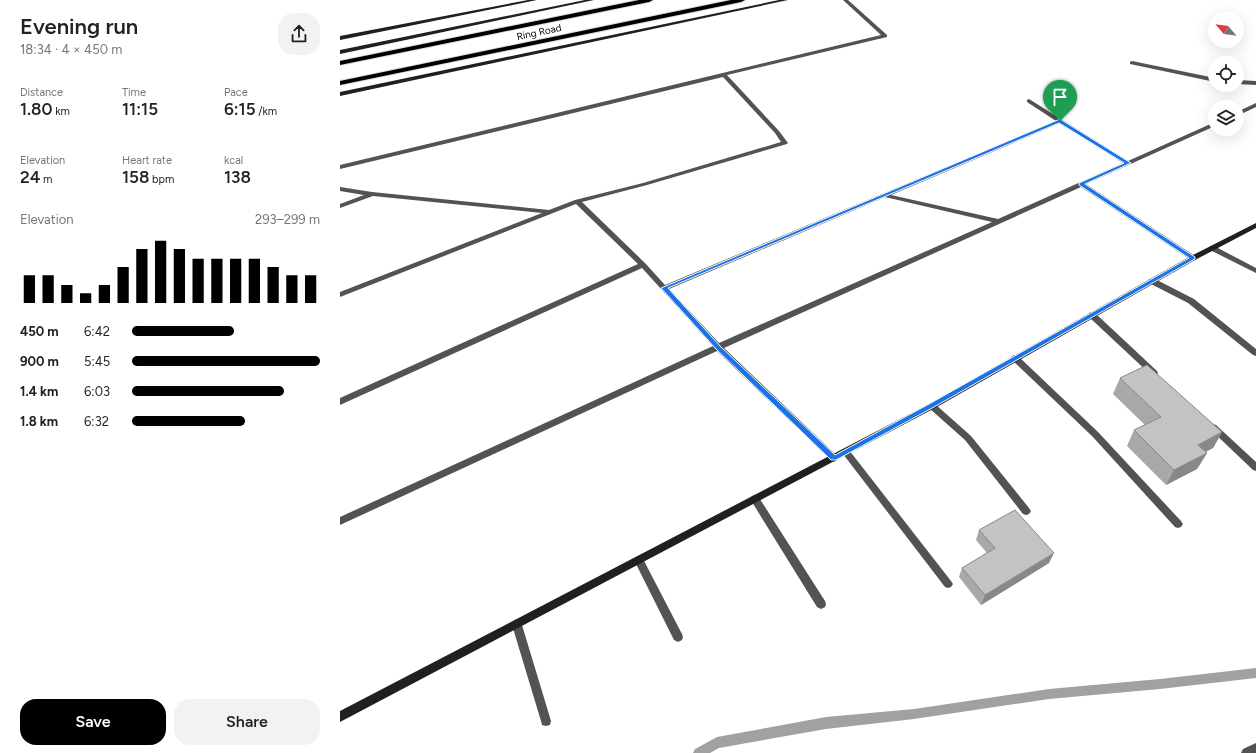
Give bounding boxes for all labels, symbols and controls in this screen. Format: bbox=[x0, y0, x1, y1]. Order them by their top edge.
north arrow bbox=[1208, 12, 1244, 48]
map controls bbox=[1208, 12, 1244, 136]
text: Evening run bbox=[20, 13, 138, 40]
button: share bbox=[278, 13, 320, 55]
street label: Ring Road bbox=[515, 21, 563, 43]
text: 18:34 · 4 × 450 m bbox=[20, 42, 122, 57]
button: locate bbox=[1208, 56, 1244, 92]
pin bbox=[1043, 80, 1077, 121]
text: Distance bbox=[20, 86, 63, 99]
text: Time bbox=[122, 86, 146, 99]
text: Pace bbox=[224, 86, 248, 99]
icon: arrive bbox=[1049, 86, 1071, 108]
text: 1.80 bbox=[20, 99, 52, 119]
text: 11:15 bbox=[122, 99, 158, 119]
text: 6:15 bbox=[224, 99, 256, 119]
button: layers bbox=[1208, 100, 1244, 136]
text: km bbox=[52, 105, 70, 118]
text: /km bbox=[256, 105, 277, 118]
text: Elevation bbox=[20, 154, 65, 167]
text: Heart rate bbox=[122, 154, 172, 167]
text: kcal bbox=[224, 154, 243, 167]
text: 24 bbox=[20, 167, 40, 187]
text: 158 bbox=[122, 167, 149, 187]
text: 138 bbox=[224, 167, 251, 187]
text: m bbox=[40, 173, 52, 186]
text: bpm bbox=[149, 173, 174, 186]
text: Elevation bbox=[20, 212, 73, 227]
text: 293–299 m bbox=[255, 212, 320, 227]
text: 450 m bbox=[20, 324, 59, 339]
text: 6:42 bbox=[84, 324, 110, 339]
text: 900 m bbox=[20, 354, 59, 369]
text: 5:45 bbox=[84, 354, 110, 369]
text: 1.4 km bbox=[20, 384, 58, 399]
text: 6:03 bbox=[84, 384, 110, 399]
text: 1.8 km bbox=[20, 414, 58, 429]
text: 6:32 bbox=[84, 414, 109, 429]
button: Save bbox=[20, 699, 166, 745]
button: Share bbox=[174, 699, 320, 745]

